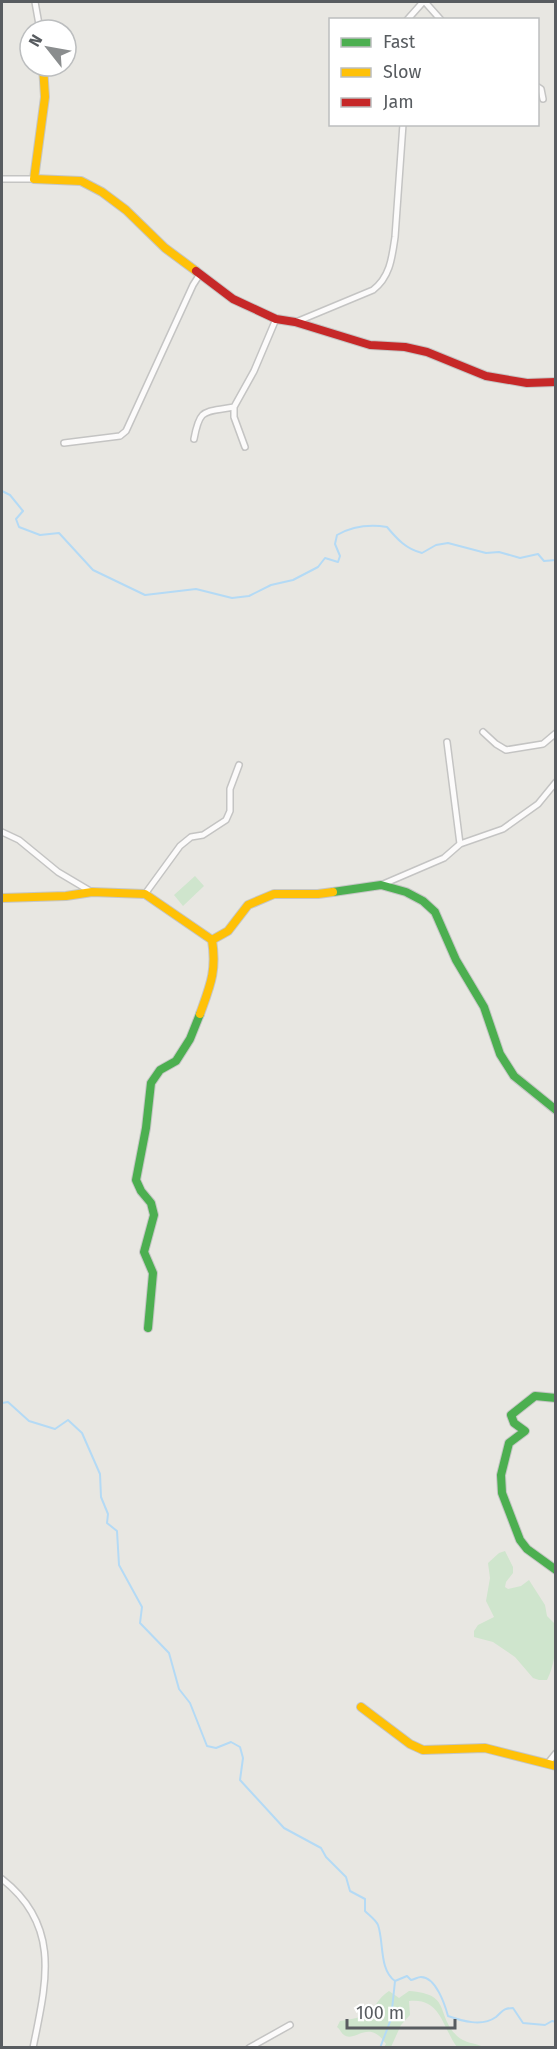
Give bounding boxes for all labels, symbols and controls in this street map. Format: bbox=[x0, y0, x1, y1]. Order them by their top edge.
north arrow bbox=[18, 18, 78, 78]
legend bbox=[329, 18, 539, 126]
text: N bbox=[25, 31, 46, 50]
text: Fast bbox=[383, 31, 416, 53]
text: Slow bbox=[383, 61, 422, 83]
text: Jam bbox=[383, 91, 414, 113]
scale bar bbox=[347, 1992, 455, 2030]
text: 100 m bbox=[356, 2002, 404, 2024]

